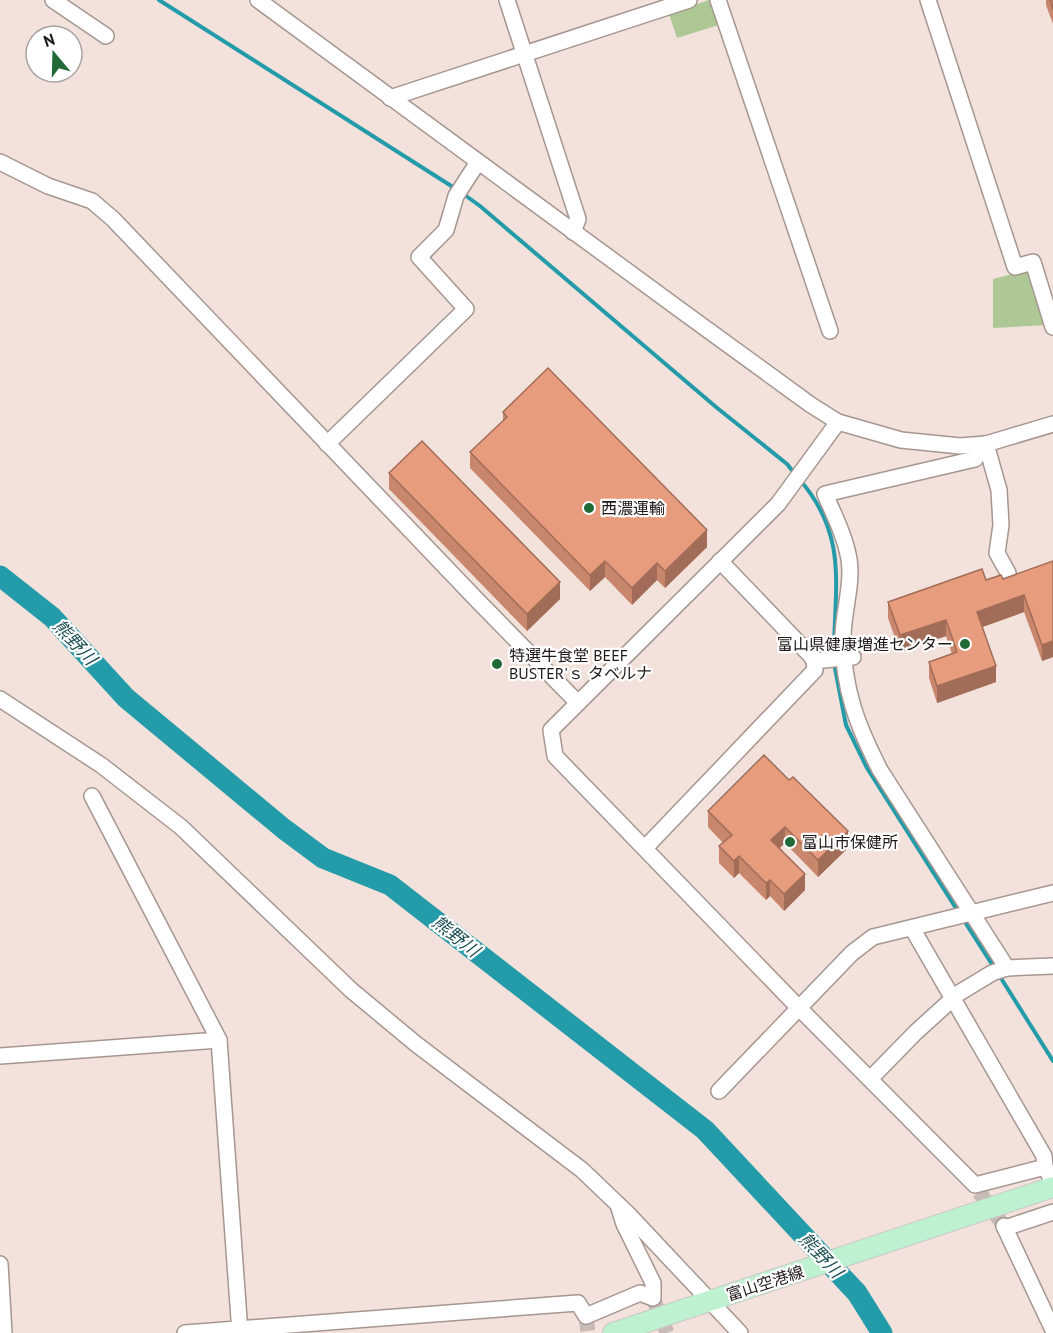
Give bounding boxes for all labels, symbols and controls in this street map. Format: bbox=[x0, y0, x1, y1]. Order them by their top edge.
north arrow bbox=[24, 24, 84, 84]
text: N bbox=[41, 29, 57, 51]
place label: 西濃運輸 bbox=[601, 498, 665, 518]
marker: 西濃運輸 bbox=[582, 501, 596, 515]
water label: 熊野川 bbox=[48, 614, 103, 671]
place label: 富山県健康増進センター bbox=[777, 634, 953, 654]
marker: 富山県健康増進センター bbox=[958, 637, 972, 651]
place label: 特選牛食堂 BEEF BUSTER'ｓ タベルナ bbox=[509, 645, 652, 683]
marker: 特選牛食堂 BEEF BUSTER'ｓ タベルナ bbox=[490, 657, 504, 671]
place label: 富山市保健所 bbox=[802, 832, 898, 852]
marker: 富山市保健所 bbox=[783, 835, 797, 849]
water label: 熊野川 bbox=[428, 910, 486, 963]
water label: 熊野川 bbox=[794, 1227, 849, 1284]
street label: 富山空港線 bbox=[724, 1261, 806, 1305]

